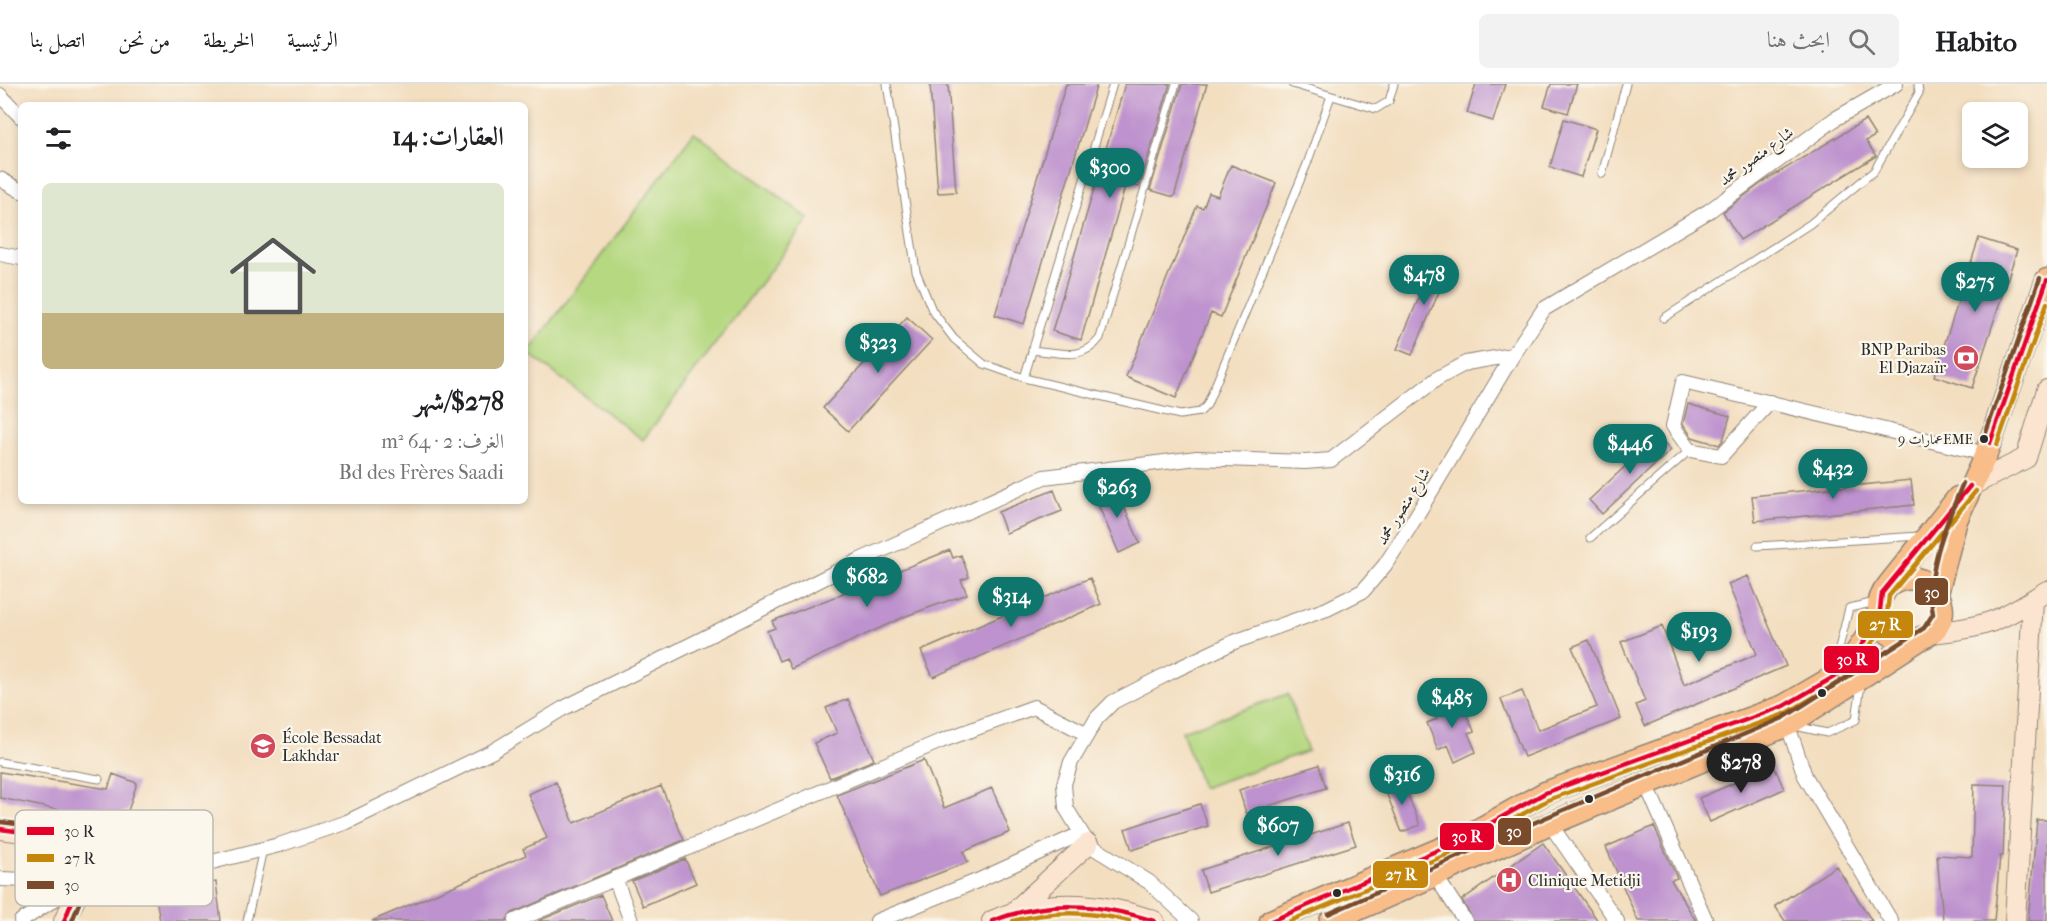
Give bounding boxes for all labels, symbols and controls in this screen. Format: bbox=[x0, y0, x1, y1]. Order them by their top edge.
search box bbox=[1479, 14, 1899, 68]
icon: search bbox=[1845, 25, 1878, 58]
text: Habito bbox=[1935, 25, 2017, 58]
text: ابحث هنا bbox=[1767, 27, 1830, 53]
text: اتصل بنا bbox=[30, 28, 85, 52]
text: من نحن bbox=[118, 28, 170, 52]
text: الخريطة bbox=[203, 28, 254, 52]
text: الرئيسية bbox=[287, 28, 338, 52]
map controls bbox=[1962, 102, 2028, 168]
button: layers bbox=[1962, 102, 2028, 168]
text: العقارات: 14 bbox=[392, 121, 504, 152]
icon: filters bbox=[42, 122, 75, 155]
street label: شارع منصور محمد bbox=[1715, 123, 1799, 193]
pin: $300 bbox=[1074, 148, 1146, 199]
text: $300 bbox=[1089, 156, 1131, 179]
icon: home bbox=[219, 222, 327, 330]
pin: $478 bbox=[1388, 255, 1460, 306]
pin: $275 bbox=[1939, 262, 2011, 313]
text: $478 bbox=[1403, 263, 1445, 286]
text: $275 bbox=[1955, 270, 1995, 293]
pin: $323 bbox=[842, 323, 914, 374]
text: $323 bbox=[859, 331, 897, 354]
place label: BNP Paribas El Djazaïr bbox=[1860, 340, 1946, 377]
bank icon: BNP Paribas El Djazaïr bbox=[1951, 343, 1981, 373]
text: $278/شهر bbox=[415, 386, 504, 417]
pin: $446 bbox=[1594, 424, 1666, 475]
text: الغرف: 2 · 64 m² bbox=[381, 430, 504, 453]
place label: عمارات 9EME bbox=[1898, 431, 1973, 448]
text: $446 bbox=[1607, 432, 1653, 455]
marker: عمارات 9EME bbox=[1978, 433, 1990, 445]
pin: $432 bbox=[1797, 449, 1869, 500]
text: $432 bbox=[1812, 457, 1854, 480]
text: Bd des Frères Saadi bbox=[339, 461, 504, 484]
street label: شارع منصور محمد bbox=[1372, 464, 1438, 550]
pin: $263 bbox=[1081, 468, 1153, 519]
text: $263 bbox=[1097, 476, 1137, 499]
pin: $682 bbox=[831, 557, 903, 608]
text: $682 bbox=[846, 565, 888, 588]
pin: $314 bbox=[975, 577, 1047, 628]
line badge: 30 bbox=[1914, 577, 1949, 606]
text: 30 bbox=[1924, 583, 1940, 603]
text: $314 bbox=[992, 585, 1030, 608]
line badge: 27 R bbox=[1857, 610, 1914, 639]
pin: $193 bbox=[1663, 612, 1735, 663]
text: 27 R bbox=[1870, 615, 1902, 634]
text: $193 bbox=[1681, 620, 1717, 643]
line badge: 30 R bbox=[1823, 645, 1880, 674]
text: 30 R bbox=[1837, 650, 1869, 670]
pin: $485 bbox=[1416, 678, 1488, 729]
text: $485 bbox=[1431, 686, 1473, 709]
unlabelled marker bbox=[1816, 687, 1828, 699]
place label: École Bessadat Lakhdar bbox=[282, 727, 382, 765]
school or university icon: École Bessadat Lakhdar bbox=[248, 731, 278, 761]
pin: $278 bbox=[1705, 743, 1777, 794]
text: $278 bbox=[1721, 751, 1762, 774]
pin: $316 bbox=[1366, 755, 1438, 806]
text: $316 bbox=[1383, 763, 1421, 786]
unlabelled marker bbox=[1583, 793, 1595, 805]
pin: $607 bbox=[1242, 806, 1314, 857]
legend bbox=[15, 810, 213, 906]
text: $607 bbox=[1257, 814, 1299, 837]
line badge: 30 bbox=[1497, 817, 1532, 846]
text: 30 R bbox=[64, 822, 96, 841]
line badge: 30 R bbox=[1439, 822, 1495, 851]
text: 30 bbox=[1506, 822, 1522, 842]
text: 30 R bbox=[1452, 827, 1484, 847]
text: 27 R bbox=[64, 849, 96, 868]
line badge: 27 R bbox=[1372, 860, 1429, 889]
text: 27 R bbox=[1386, 865, 1418, 884]
hospital icon: Clinique Metidji bbox=[1494, 865, 1524, 895]
place label: Clinique Metidji bbox=[1528, 871, 1641, 890]
text: 30 bbox=[64, 876, 79, 895]
unlabelled marker bbox=[1331, 887, 1343, 899]

